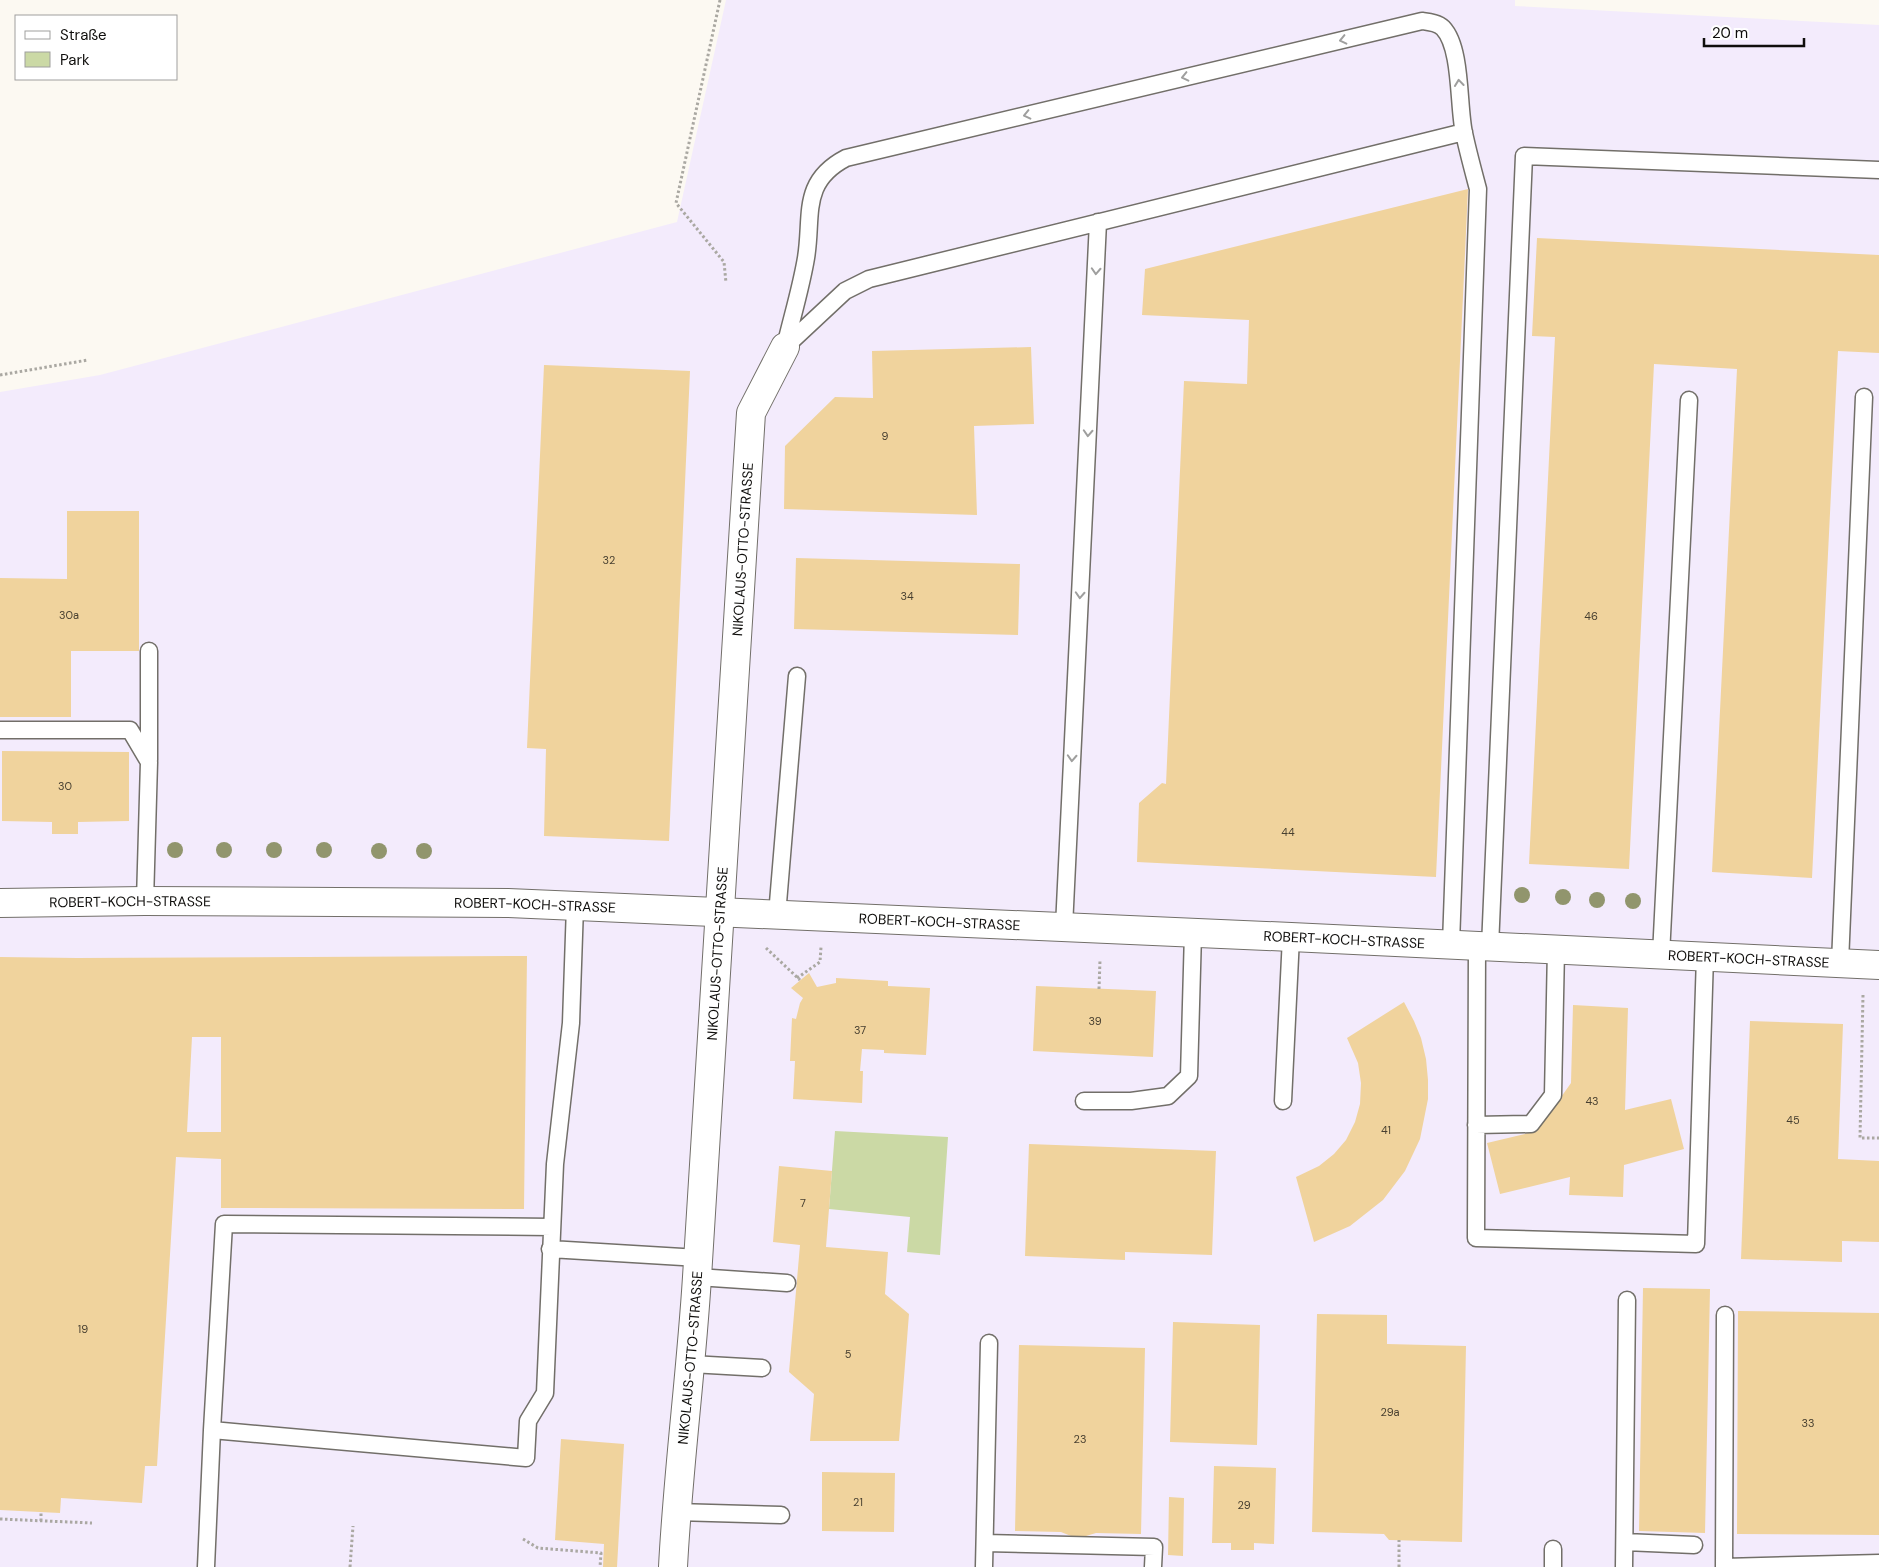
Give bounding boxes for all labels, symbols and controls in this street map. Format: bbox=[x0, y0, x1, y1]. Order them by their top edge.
legend bbox=[15, 15, 178, 80]
scale bar bbox=[1704, 15, 1804, 47]
text: 20 m bbox=[1712, 23, 1748, 43]
text: Straße bbox=[60, 25, 107, 45]
one-way arrow bbox=[1338, 34, 1347, 45]
text: Park bbox=[60, 50, 90, 70]
one-way arrow bbox=[1180, 71, 1189, 82]
one-way arrow bbox=[1453, 79, 1464, 87]
one-way arrow bbox=[1022, 109, 1031, 120]
one-way arrow bbox=[1090, 267, 1101, 275]
house number: 9 bbox=[882, 429, 889, 443]
one-way arrow bbox=[1083, 430, 1093, 437]
street label: NIKOLAUS-OTTO-STRASSE bbox=[728, 462, 757, 637]
house number: 32 bbox=[603, 553, 615, 567]
house number: 34 bbox=[900, 589, 914, 603]
one-way arrow bbox=[1075, 592, 1086, 600]
house number: 30a bbox=[59, 608, 79, 622]
house number: 46 bbox=[1584, 609, 1598, 623]
one-way arrow bbox=[1067, 754, 1078, 762]
house number: 30 bbox=[58, 779, 72, 793]
house number: 44 bbox=[1281, 825, 1295, 839]
street label: NIKOLAUS-OTTO-STRASSE bbox=[703, 866, 732, 1041]
street label: ROBERT-KOCH-STRASSE bbox=[49, 892, 211, 911]
street label: ROBERT-KOCH-STRASSE bbox=[454, 894, 616, 917]
street label: ROBERT-KOCH-STRASSE bbox=[858, 909, 1021, 934]
street label: ROBERT-KOCH-STRASSE bbox=[1263, 927, 1425, 952]
street label: ROBERT-KOCH-STRASSE bbox=[1667, 946, 1830, 972]
house number: 39 bbox=[1088, 1014, 1102, 1028]
house number: 37 bbox=[854, 1023, 866, 1037]
house number: 43 bbox=[1585, 1094, 1599, 1108]
house number: 45 bbox=[1786, 1113, 1800, 1127]
house number: 41 bbox=[1381, 1123, 1391, 1137]
house number: 7 bbox=[800, 1196, 806, 1210]
street label: NIKOLAUS-OTTO-STRASSE bbox=[674, 1270, 706, 1445]
house number: 19 bbox=[78, 1322, 88, 1336]
house number: 5 bbox=[845, 1347, 852, 1361]
house number: 29a bbox=[1380, 1405, 1400, 1419]
house number: 33 bbox=[1801, 1416, 1815, 1430]
house number: 23 bbox=[1074, 1432, 1086, 1446]
house number: 21 bbox=[853, 1495, 863, 1509]
house number: 29 bbox=[1237, 1498, 1251, 1512]

